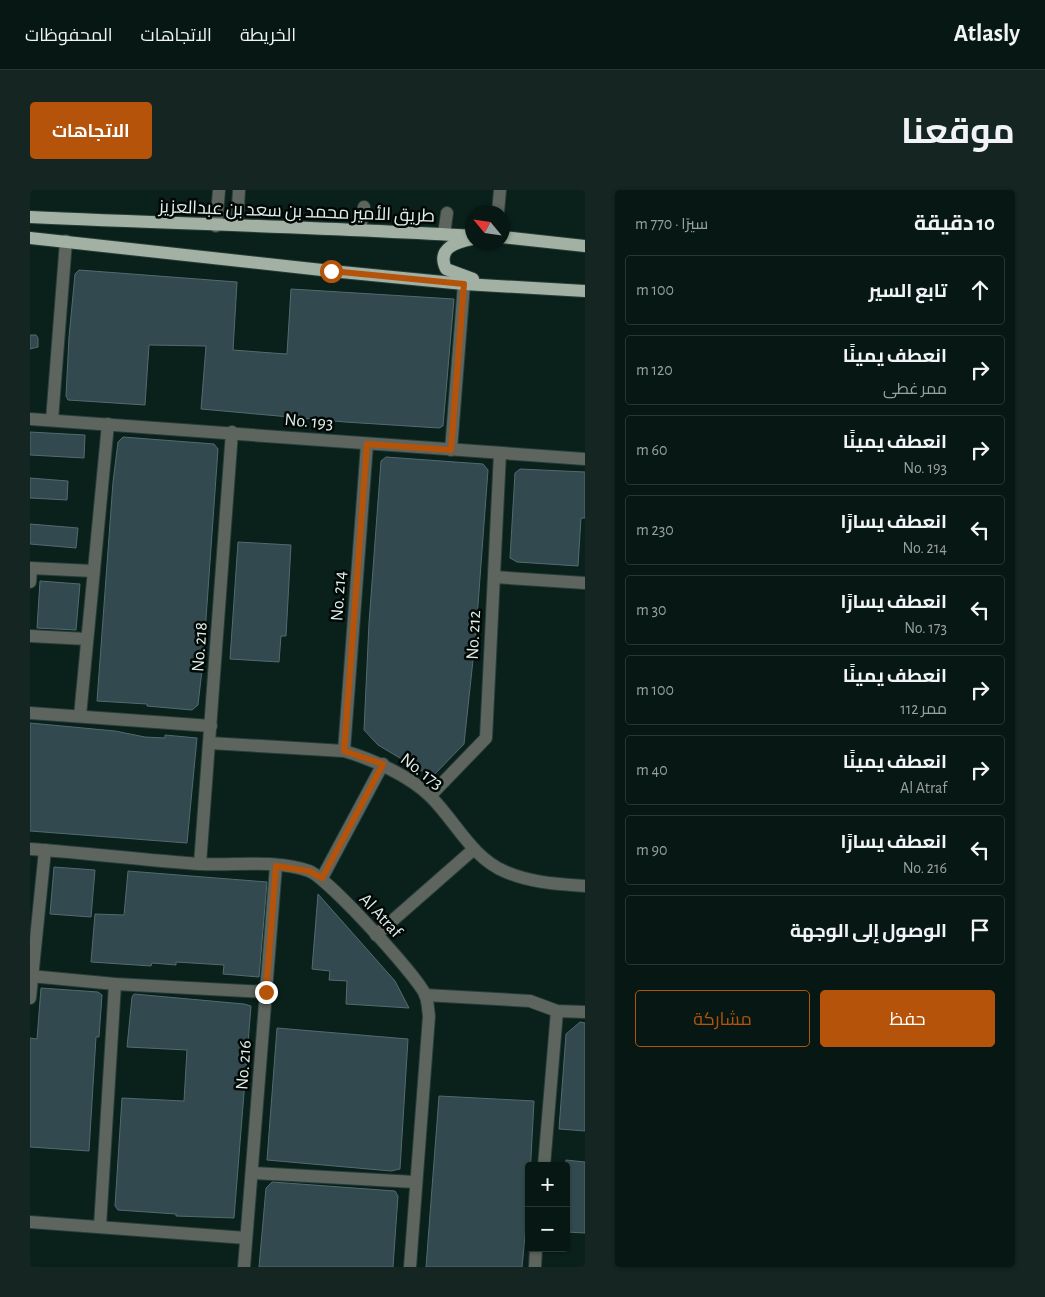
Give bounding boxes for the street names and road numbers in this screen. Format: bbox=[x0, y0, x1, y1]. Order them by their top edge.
street label: طريق الأمير محمد بن سعد بن عبدالعزيز bbox=[157, 197, 435, 228]
street label: No. 193 bbox=[284, 411, 334, 433]
street label: No. 214 bbox=[328, 570, 350, 622]
street label: No. 212 bbox=[464, 610, 484, 660]
street label: No. 218 bbox=[189, 622, 211, 673]
street label: No. 173 bbox=[397, 750, 446, 793]
street label: Al Atraf bbox=[356, 890, 406, 942]
street label: No. 216 bbox=[233, 1040, 255, 1091]

